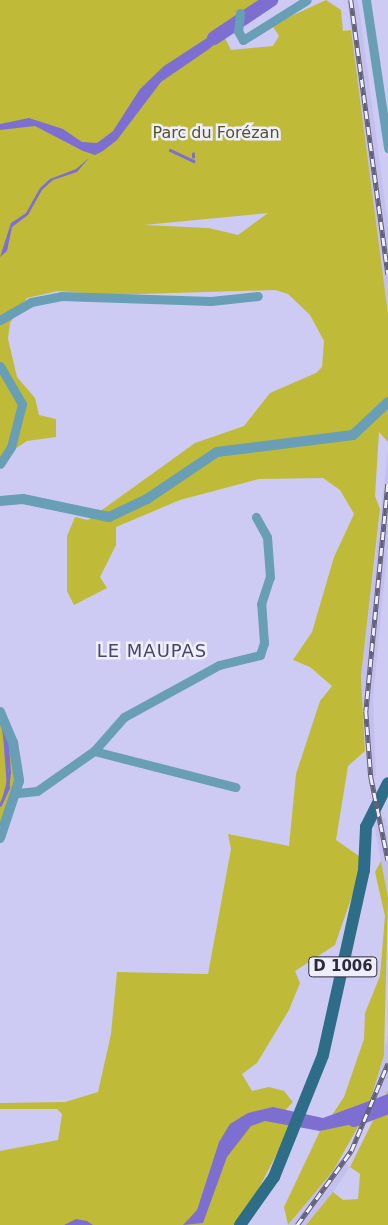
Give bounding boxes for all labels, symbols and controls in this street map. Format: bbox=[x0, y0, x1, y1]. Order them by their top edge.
park label: Parc du Forézan bbox=[152, 123, 280, 143]
district label: LE MAUPAS bbox=[96, 640, 208, 662]
road number: D 1006 bbox=[308, 954, 378, 980]

